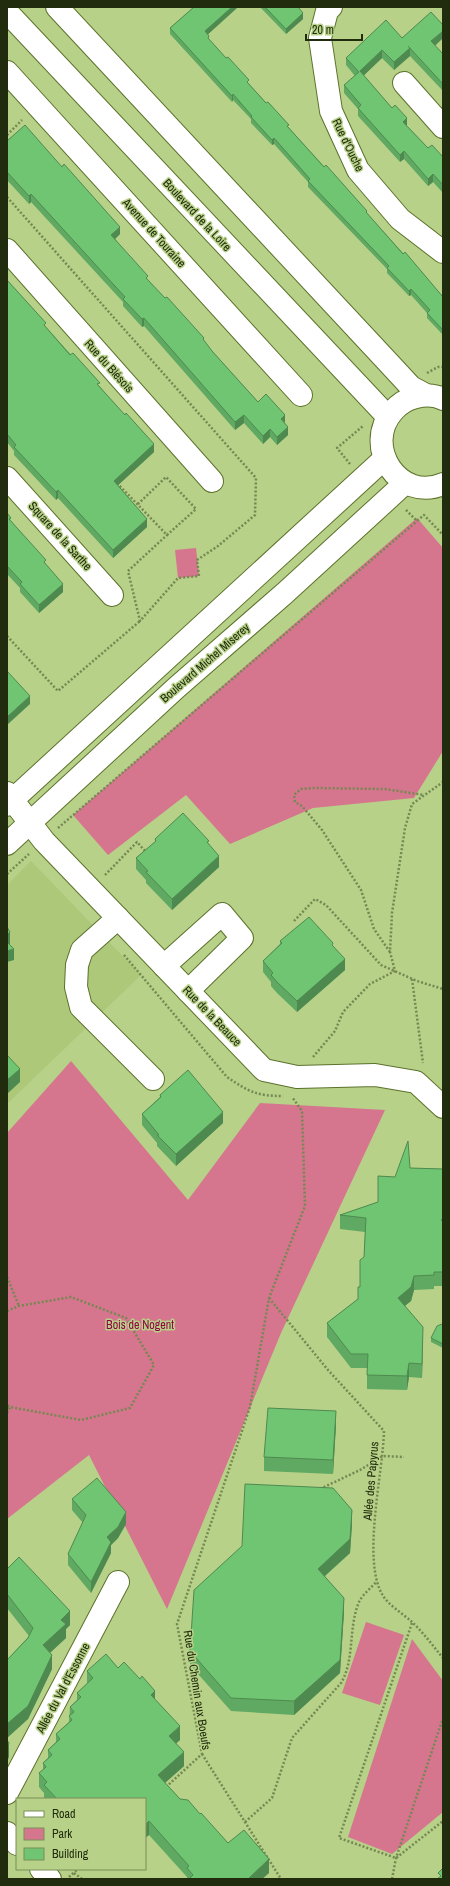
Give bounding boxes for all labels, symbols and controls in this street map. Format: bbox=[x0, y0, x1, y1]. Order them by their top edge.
scale bar bbox=[306, 16, 362, 42]
text: 20 m bbox=[312, 22, 334, 38]
street label: Rue d'Ouche bbox=[328, 116, 368, 174]
street label: Boulevard de la Loire bbox=[159, 175, 235, 255]
street label: Avenue de Touraine bbox=[118, 194, 189, 271]
street label: Rue du Blésois bbox=[81, 336, 137, 396]
street label: Square de la Sarthe bbox=[25, 498, 95, 574]
street label: Boulevard Michel Miserey bbox=[157, 620, 253, 706]
street label: Rue de la Beauce bbox=[179, 982, 245, 1050]
park label: Bois de Nogent bbox=[106, 1317, 174, 1333]
street label: Allée des Papyrus bbox=[359, 1441, 382, 1522]
street label: Rue du Chemin aux Boeufs bbox=[180, 1629, 214, 1751]
street label: Allée du Val d'Essonne bbox=[32, 1640, 94, 1737]
legend bbox=[16, 1798, 146, 1870]
text: Road bbox=[52, 1806, 76, 1822]
text: Park bbox=[52, 1826, 72, 1842]
text: Building bbox=[52, 1846, 89, 1862]

